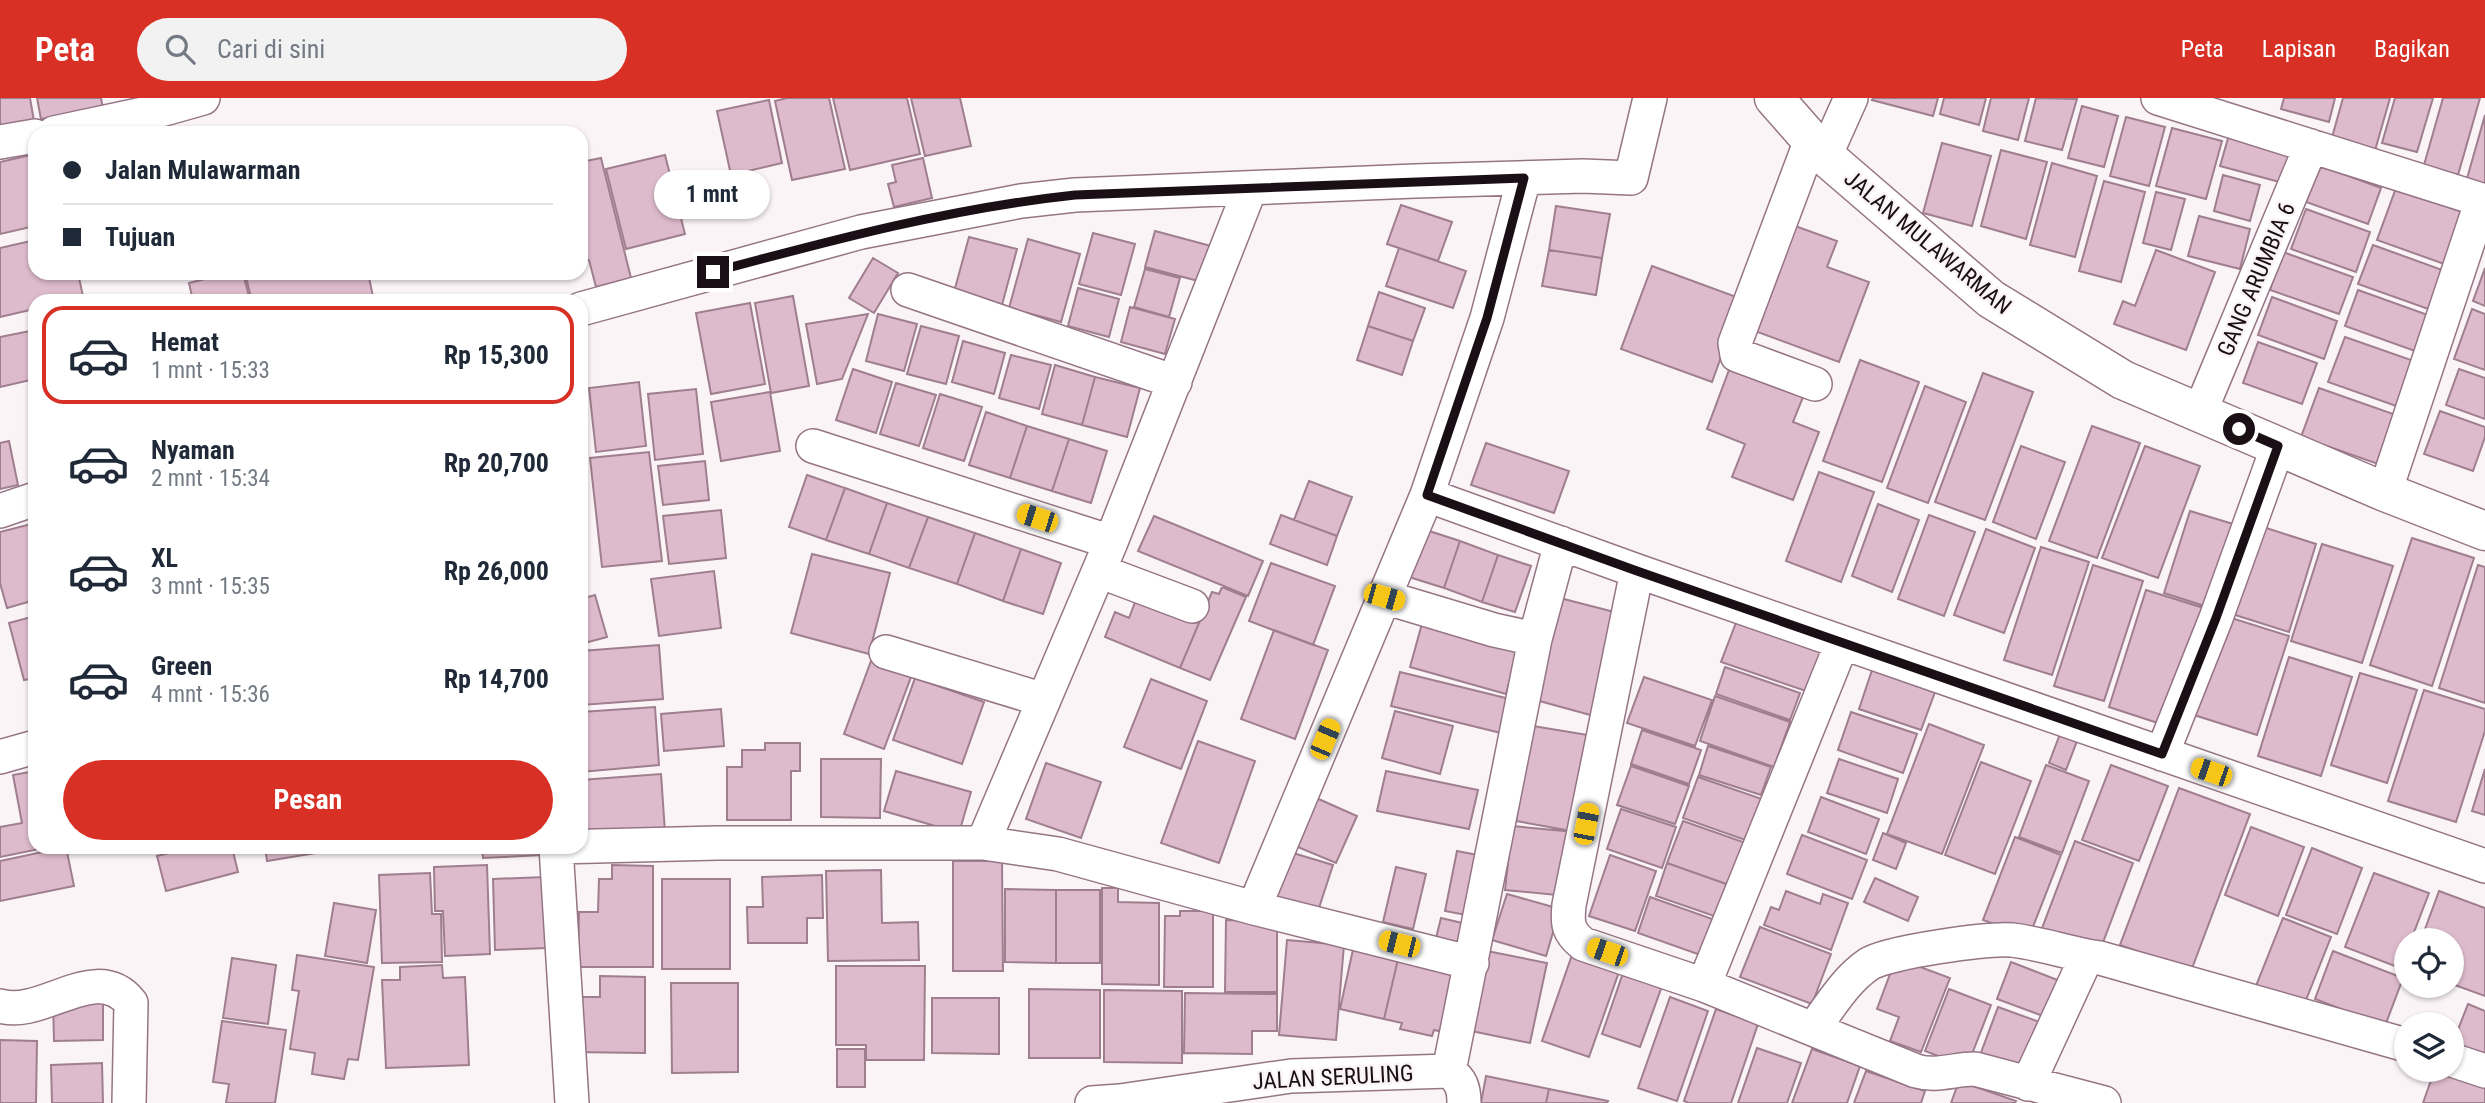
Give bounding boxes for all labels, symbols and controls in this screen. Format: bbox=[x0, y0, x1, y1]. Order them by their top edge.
search box bbox=[137, 18, 627, 81]
text: Peta bbox=[35, 30, 95, 69]
icon: search bbox=[161, 30, 199, 68]
text: Cari di sini bbox=[217, 34, 325, 64]
text: Peta bbox=[2181, 35, 2224, 63]
text: Lapisan bbox=[2262, 35, 2336, 63]
text: Bagikan bbox=[2374, 35, 2450, 63]
text: Jalan Mulawarman bbox=[105, 155, 301, 185]
street label: JALAN MULAWARMAN bbox=[1839, 165, 2017, 320]
callout: 1 mnt bbox=[655, 170, 771, 220]
text: 1 mnt bbox=[686, 181, 738, 208]
street label: GANG ARUMBIA 6 bbox=[2212, 198, 2301, 360]
text: Tujuan bbox=[105, 222, 175, 252]
route end bbox=[697, 256, 729, 288]
icon: car bbox=[67, 324, 130, 387]
text: Hemat bbox=[151, 327, 219, 357]
text: Rp 15,300 bbox=[444, 340, 549, 370]
text: 1 mnt · 15:33 bbox=[151, 357, 270, 384]
route start bbox=[2223, 413, 2255, 445]
icon: car bbox=[67, 432, 130, 495]
text: Nyaman bbox=[151, 435, 235, 465]
text: Rp 20,700 bbox=[444, 448, 549, 478]
text: 2 mnt · 15:34 bbox=[151, 465, 270, 492]
car bbox=[1014, 502, 1061, 534]
icon: car bbox=[67, 540, 130, 603]
text: XL bbox=[151, 543, 178, 573]
text: Rp 26,000 bbox=[444, 556, 549, 586]
text: 3 mnt · 15:35 bbox=[151, 573, 270, 600]
car bbox=[1361, 581, 1408, 613]
icon: car bbox=[67, 648, 130, 711]
text: Green bbox=[151, 651, 212, 681]
text: Rp 14,700 bbox=[444, 664, 549, 694]
text: 4 mnt · 15:36 bbox=[151, 681, 270, 708]
car bbox=[1308, 716, 1343, 762]
car bbox=[2188, 755, 2235, 789]
button: Pesan bbox=[63, 760, 553, 840]
car bbox=[1572, 801, 1601, 847]
map controls bbox=[2394, 928, 2464, 1082]
button: locate bbox=[2394, 928, 2464, 998]
car bbox=[1377, 929, 1422, 959]
car bbox=[1584, 935, 1631, 969]
button: layers bbox=[2394, 1012, 2464, 1082]
street label: JALAN SERULING bbox=[1252, 1060, 1414, 1095]

